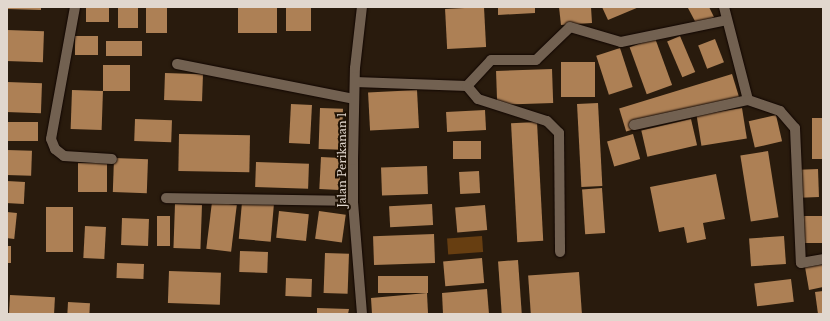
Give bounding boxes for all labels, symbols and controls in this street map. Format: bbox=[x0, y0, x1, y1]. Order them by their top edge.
street label: Jalan Perikanan 1 bbox=[335, 112, 349, 208]

